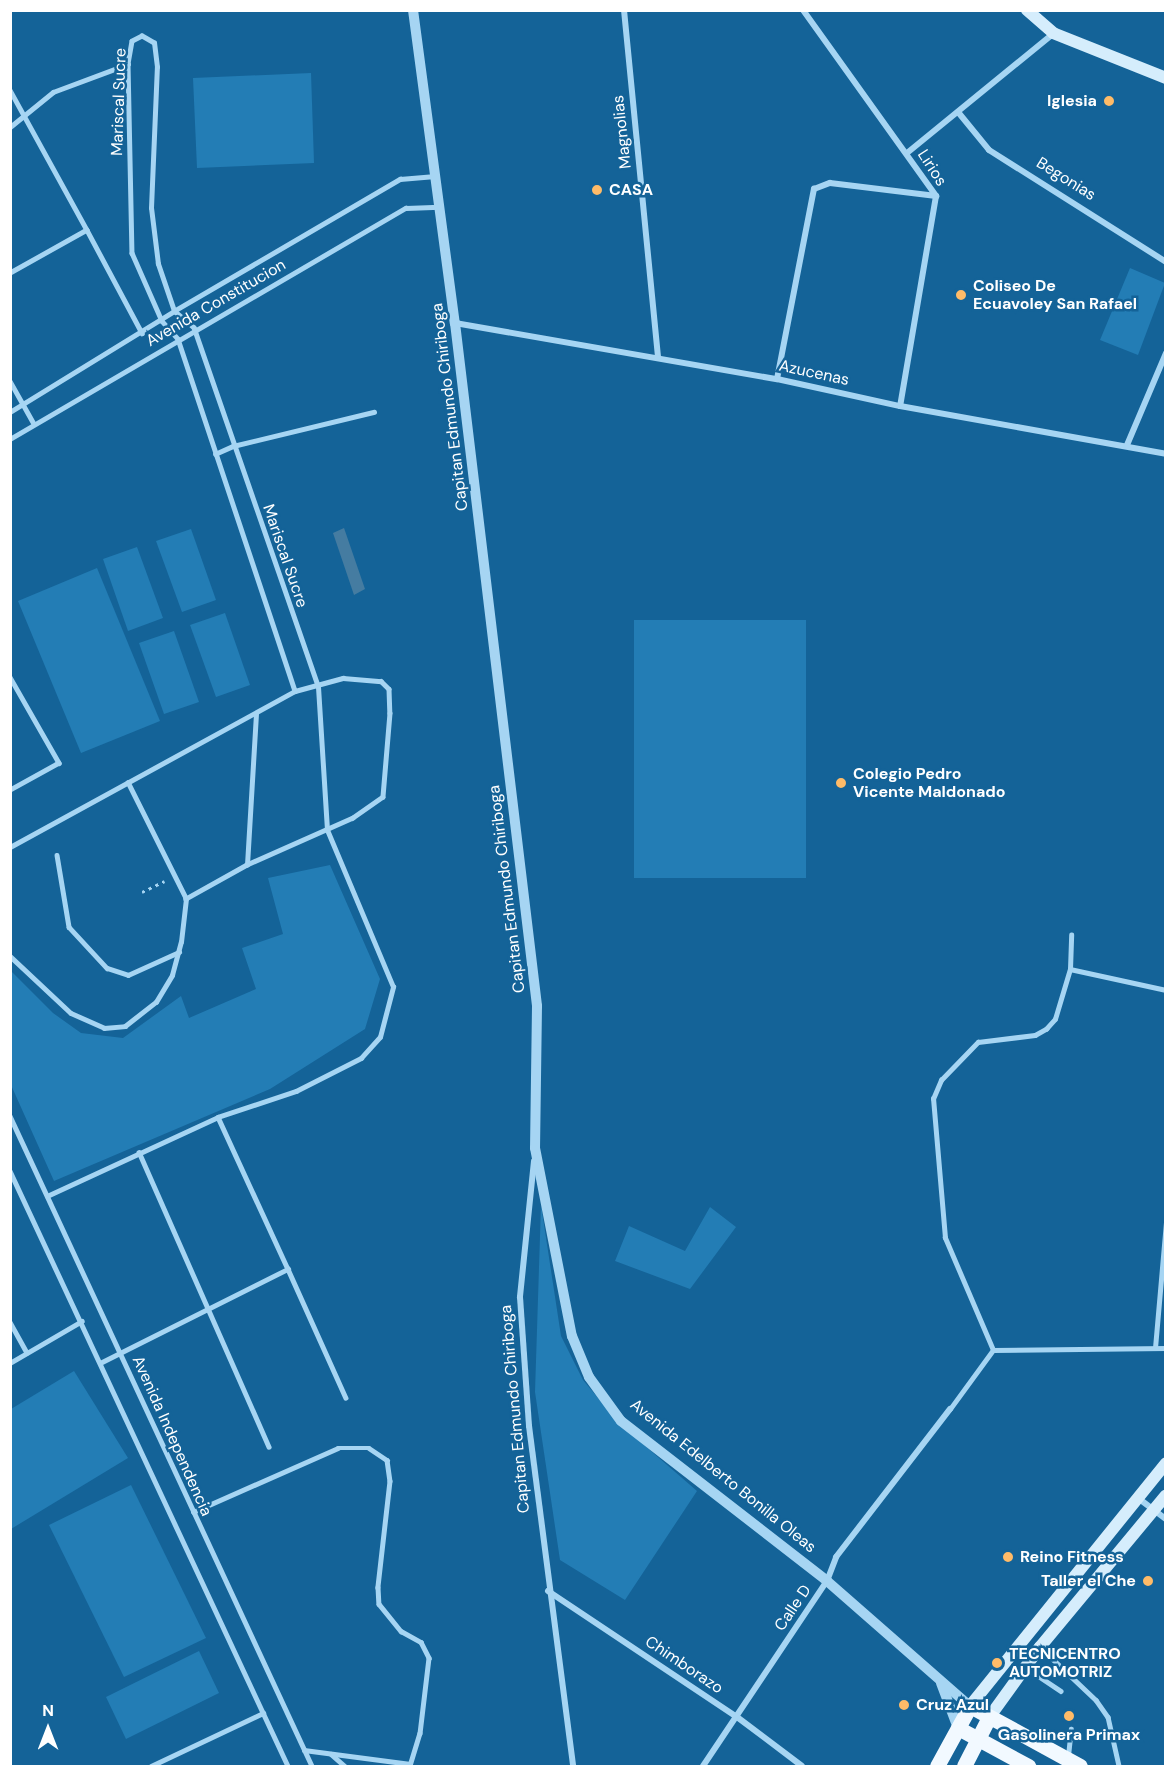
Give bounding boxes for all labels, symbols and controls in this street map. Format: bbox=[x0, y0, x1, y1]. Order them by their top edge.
street label: Mariscal Sucre bbox=[108, 48, 130, 156]
place label: Iglesia bbox=[1047, 91, 1097, 111]
street label: Magnolias bbox=[609, 94, 635, 170]
marker: Iglesia bbox=[1102, 94, 1116, 108]
street label: Lirios bbox=[913, 146, 951, 190]
street label: Begonias bbox=[1033, 153, 1099, 205]
place label: CASA bbox=[609, 180, 653, 200]
marker: CASA bbox=[590, 183, 604, 197]
street label: Avenida Constitucion bbox=[143, 255, 289, 351]
place label: Coliseo De Ecuavoley San Rafael bbox=[973, 276, 1137, 314]
marker: Coliseo De Ecuavoley San Rafael bbox=[954, 288, 968, 302]
street label: Capitan Edmundo Chiriboga bbox=[428, 302, 472, 512]
street label: Azucenas bbox=[777, 356, 851, 390]
street label: Mariscal Sucre bbox=[258, 502, 312, 610]
place label: Colegio Pedro Vicente Maldonado bbox=[853, 764, 1006, 802]
marker: Colegio Pedro Vicente Maldonado bbox=[834, 776, 848, 790]
street label: Capitan Edmundo Chiriboga bbox=[485, 784, 529, 994]
street label: Capitan Edmundo Chiriboga bbox=[496, 1304, 534, 1514]
street label: Avenida Independencia bbox=[128, 1353, 216, 1519]
street label: Avenida Edelberto Bonilla Oleas bbox=[626, 1395, 820, 1557]
place label: Reino Fitness bbox=[1020, 1547, 1124, 1567]
marker: Reino Fitness bbox=[1001, 1550, 1015, 1564]
place label: Taller el Che bbox=[1041, 1571, 1136, 1591]
marker: Taller el Che bbox=[1141, 1574, 1155, 1588]
street label: Calle D bbox=[771, 1581, 815, 1635]
street label: Chimborazo bbox=[641, 1632, 727, 1698]
place label: TECNICENTRO AUTOMOTRIZ bbox=[1009, 1644, 1121, 1682]
marker: TECNICENTRO AUTOMOTRIZ bbox=[990, 1656, 1004, 1670]
place label: Cruz Azul bbox=[916, 1695, 989, 1715]
marker: Cruz Azul bbox=[897, 1698, 911, 1712]
north arrow bbox=[18, 1699, 78, 1759]
text: N bbox=[42, 1700, 54, 1721]
marker: Gasolinera Primax bbox=[1062, 1709, 1076, 1723]
place label: Gasolinera Primax bbox=[998, 1725, 1140, 1745]

